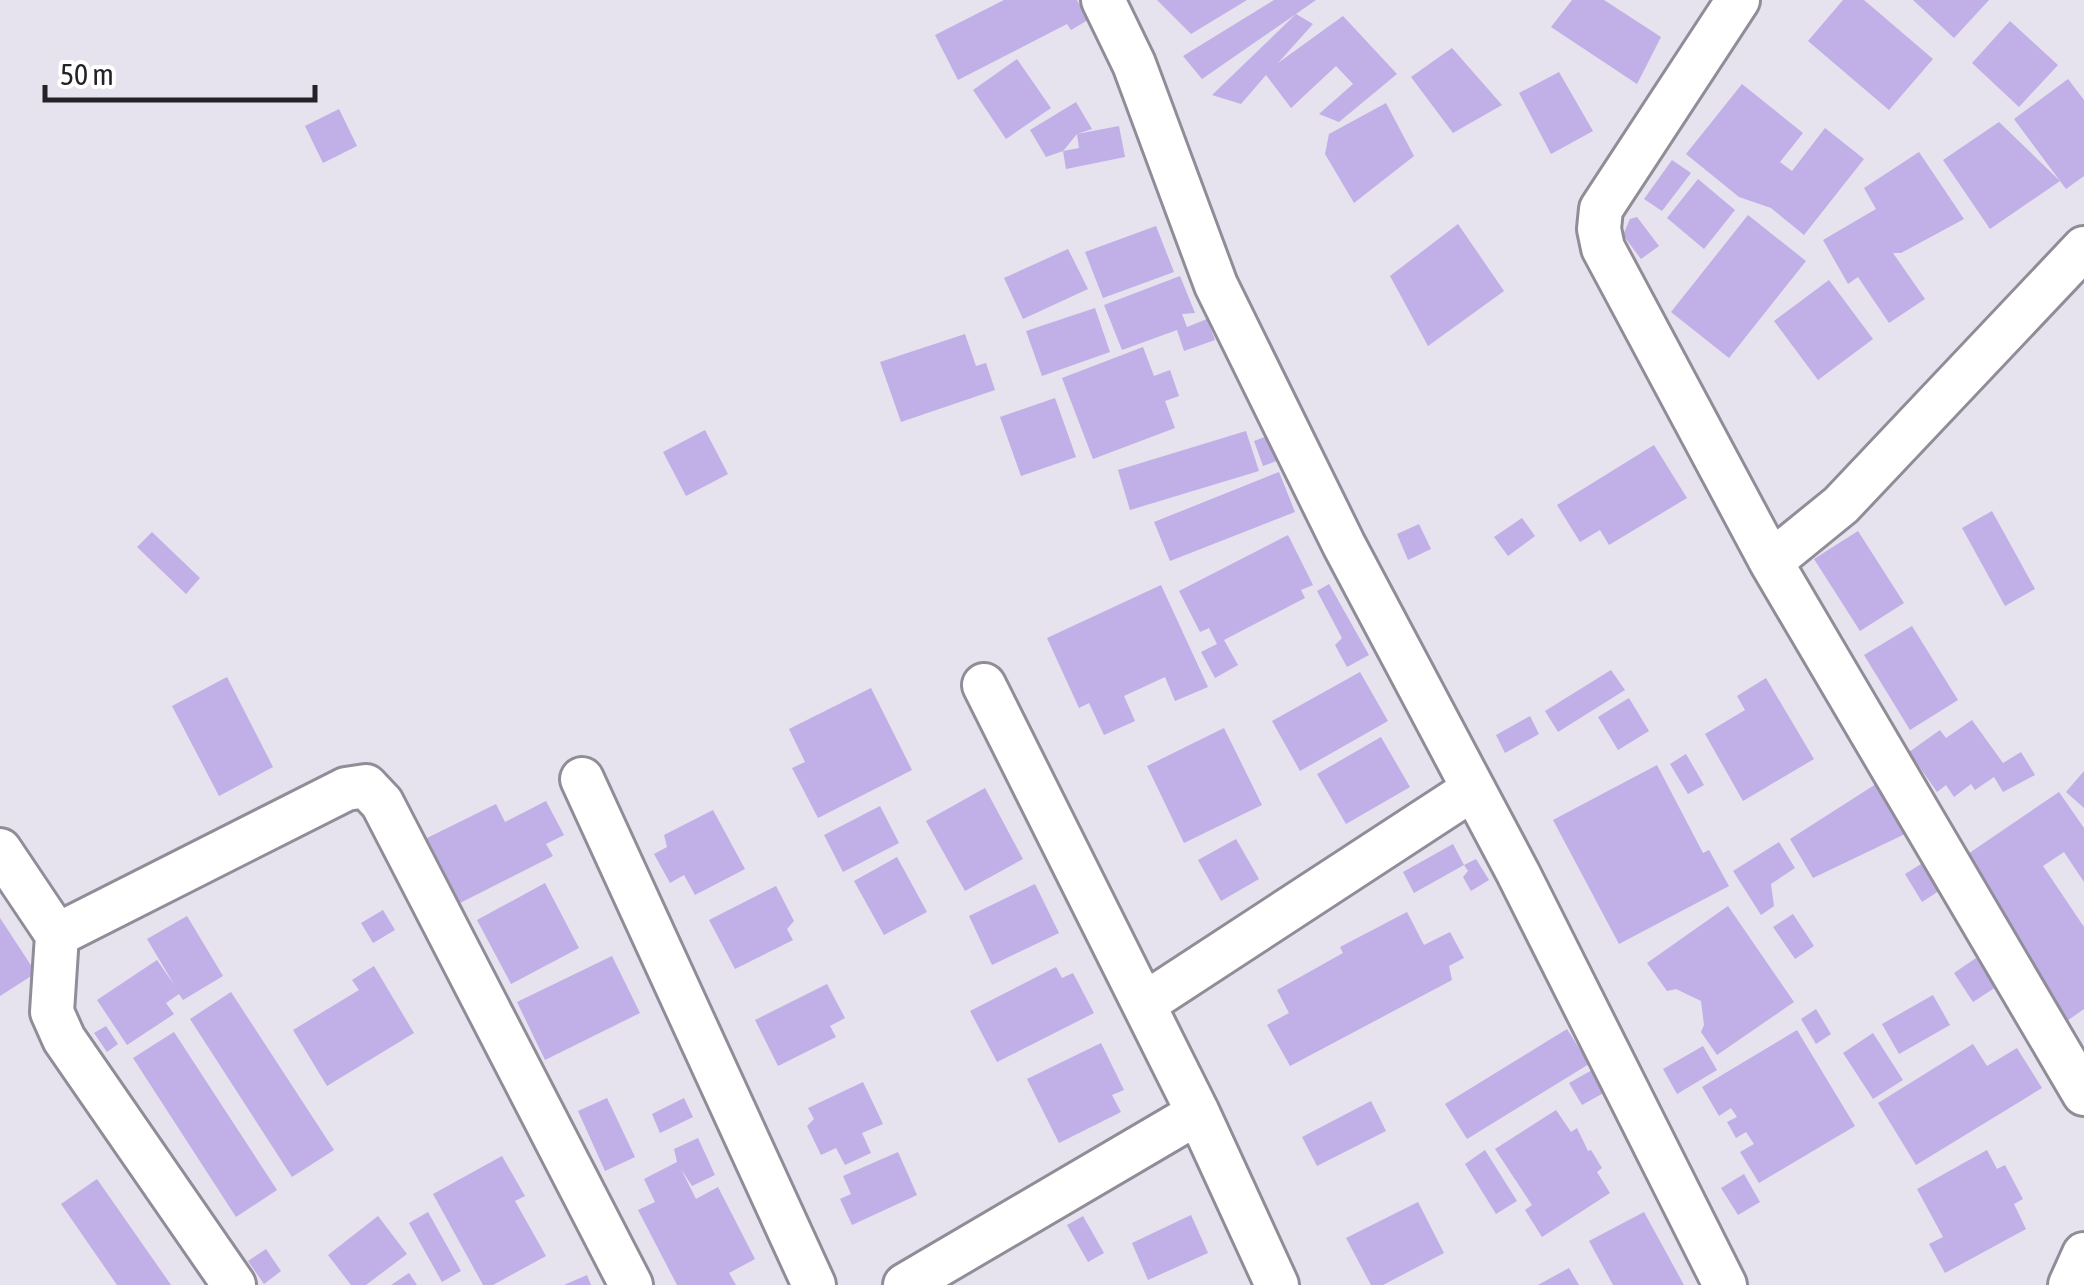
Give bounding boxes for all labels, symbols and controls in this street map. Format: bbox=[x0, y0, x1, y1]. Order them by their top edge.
scale bar bbox=[45, 40, 315, 102]
text: 50 m bbox=[60, 57, 114, 91]

